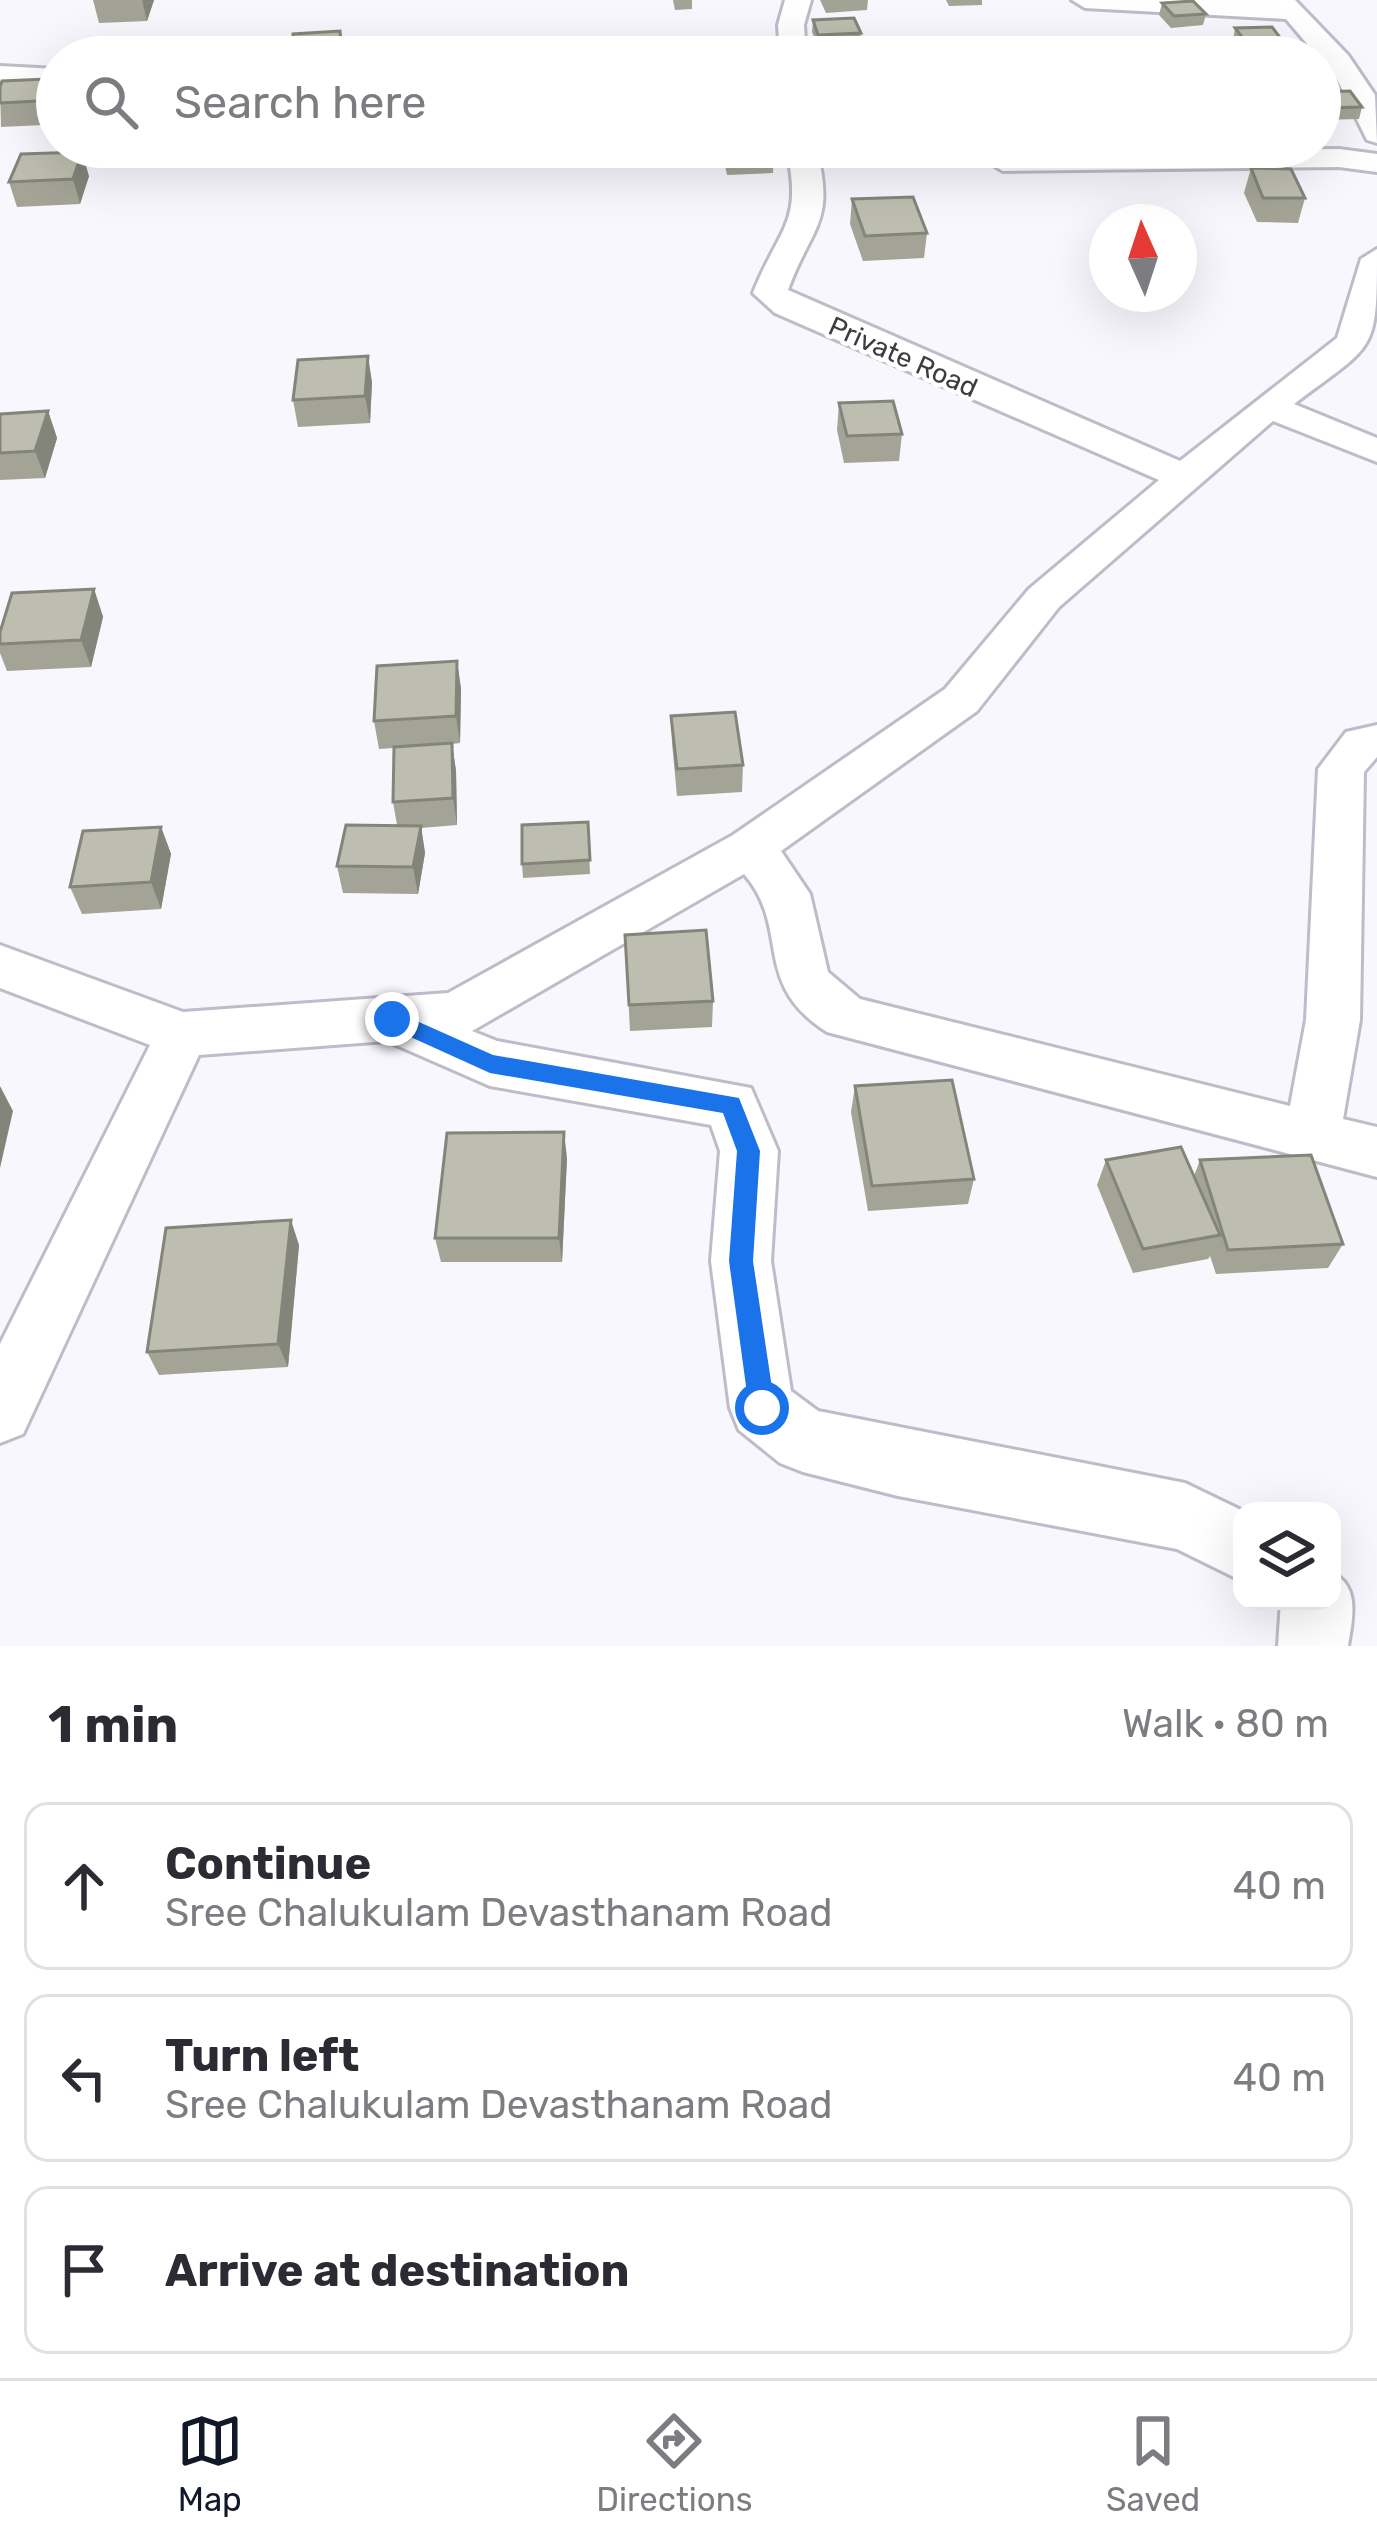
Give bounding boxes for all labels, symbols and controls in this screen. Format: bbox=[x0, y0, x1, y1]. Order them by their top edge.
search box bbox=[36, 36, 1341, 168]
icon: search bbox=[78, 69, 144, 135]
text: Search here bbox=[174, 76, 426, 129]
north arrow bbox=[1089, 204, 1197, 312]
street label: Private Road bbox=[824, 310, 982, 404]
route end bbox=[365, 992, 419, 1046]
route start bbox=[735, 1381, 789, 1435]
map controls bbox=[1233, 1502, 1341, 1610]
button: layers bbox=[1233, 1502, 1341, 1610]
text: 1 min bbox=[48, 1694, 178, 1755]
text: Walk · 80 m bbox=[1122, 1701, 1329, 1747]
text: Continue bbox=[165, 1837, 371, 1890]
icon: ahead bbox=[51, 1853, 117, 1919]
text: 40 m bbox=[1233, 1863, 1326, 1909]
text: Sree Chalukulam Devasthanam Road bbox=[165, 1890, 833, 1936]
text: Turn left bbox=[165, 2029, 359, 2082]
icon: left bbox=[51, 2045, 117, 2111]
text: 40 m bbox=[1233, 2055, 1326, 2101]
text: Sree Chalukulam Devasthanam Road bbox=[165, 2082, 833, 2128]
icon: arrive bbox=[51, 2237, 117, 2303]
text: Arrive at destination bbox=[165, 2244, 630, 2297]
tab: Map bbox=[177, 2408, 243, 2519]
tab: Directions bbox=[596, 2408, 753, 2519]
tab: Saved bbox=[1106, 2408, 1200, 2519]

